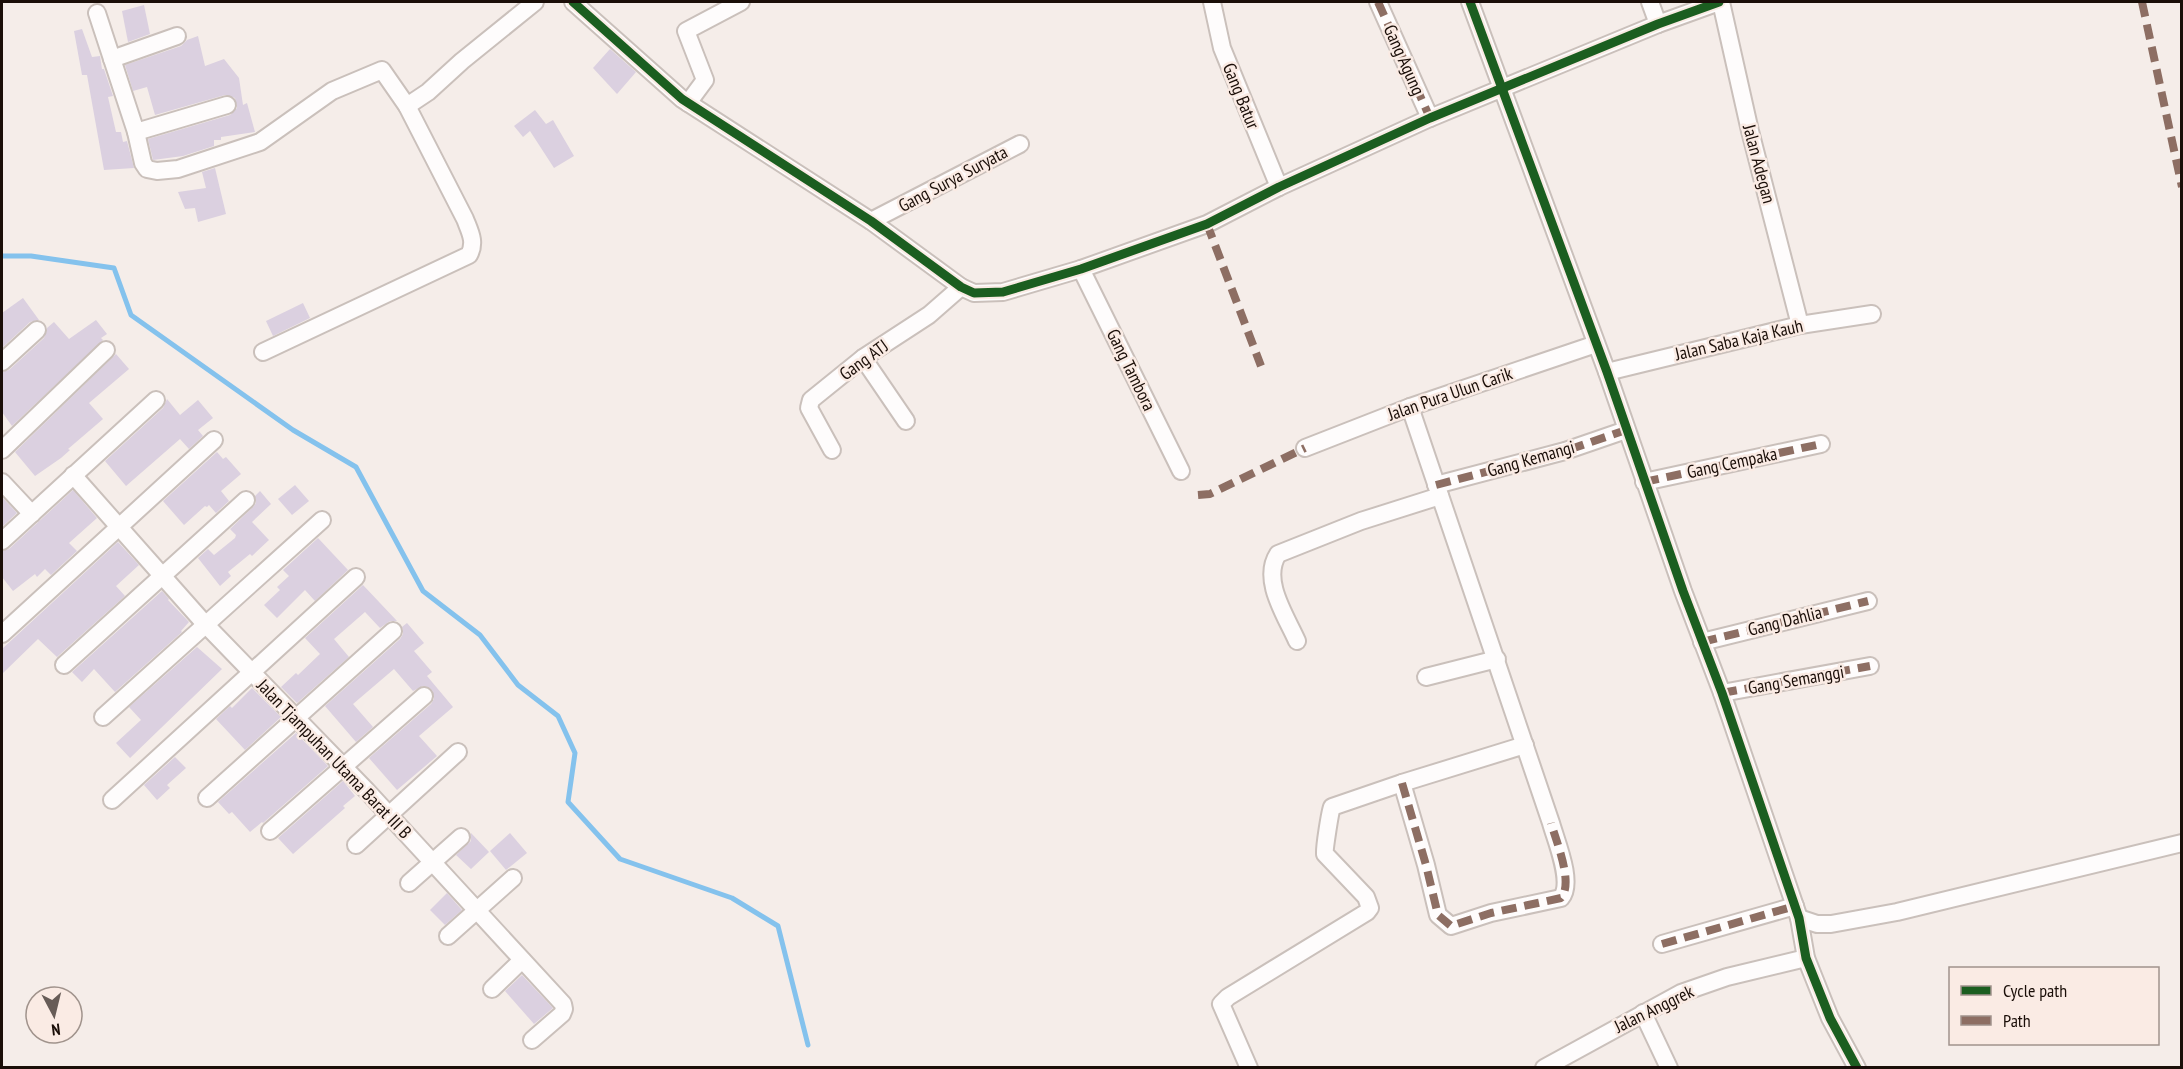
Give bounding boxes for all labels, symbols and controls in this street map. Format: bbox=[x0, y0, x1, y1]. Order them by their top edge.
street label: Gang Agung bbox=[1379, 21, 1430, 99]
street label: Gang Batur bbox=[1218, 60, 1265, 132]
street label: Jalan Adegan bbox=[1738, 121, 1781, 206]
street label: Gang Surya Suryata bbox=[894, 140, 1011, 217]
street label: Jalan Saba Kaja Kauh bbox=[1672, 314, 1805, 366]
street label: Gang Tambora bbox=[1102, 325, 1161, 414]
street label: Gang ATJ bbox=[835, 334, 893, 385]
street label: Jalan Pura Ulun Carik bbox=[1384, 361, 1515, 426]
street label: Gang Kemangi bbox=[1485, 435, 1577, 482]
street label: Gang Cempaka bbox=[1685, 442, 1779, 483]
street label: Gang Dahlia bbox=[1746, 600, 1824, 641]
street label: Gang Semanggi bbox=[1746, 660, 1846, 699]
street label: Jalan Tjampuhan Utama Barat III B bbox=[251, 673, 417, 843]
legend bbox=[1949, 967, 2159, 1045]
street label: Jalan Anggrek bbox=[1609, 979, 1697, 1038]
text: Cycle path bbox=[2003, 979, 2067, 1002]
north arrow bbox=[24, 985, 84, 1045]
text: Path bbox=[2003, 1009, 2031, 1032]
text: N bbox=[50, 1019, 61, 1040]

